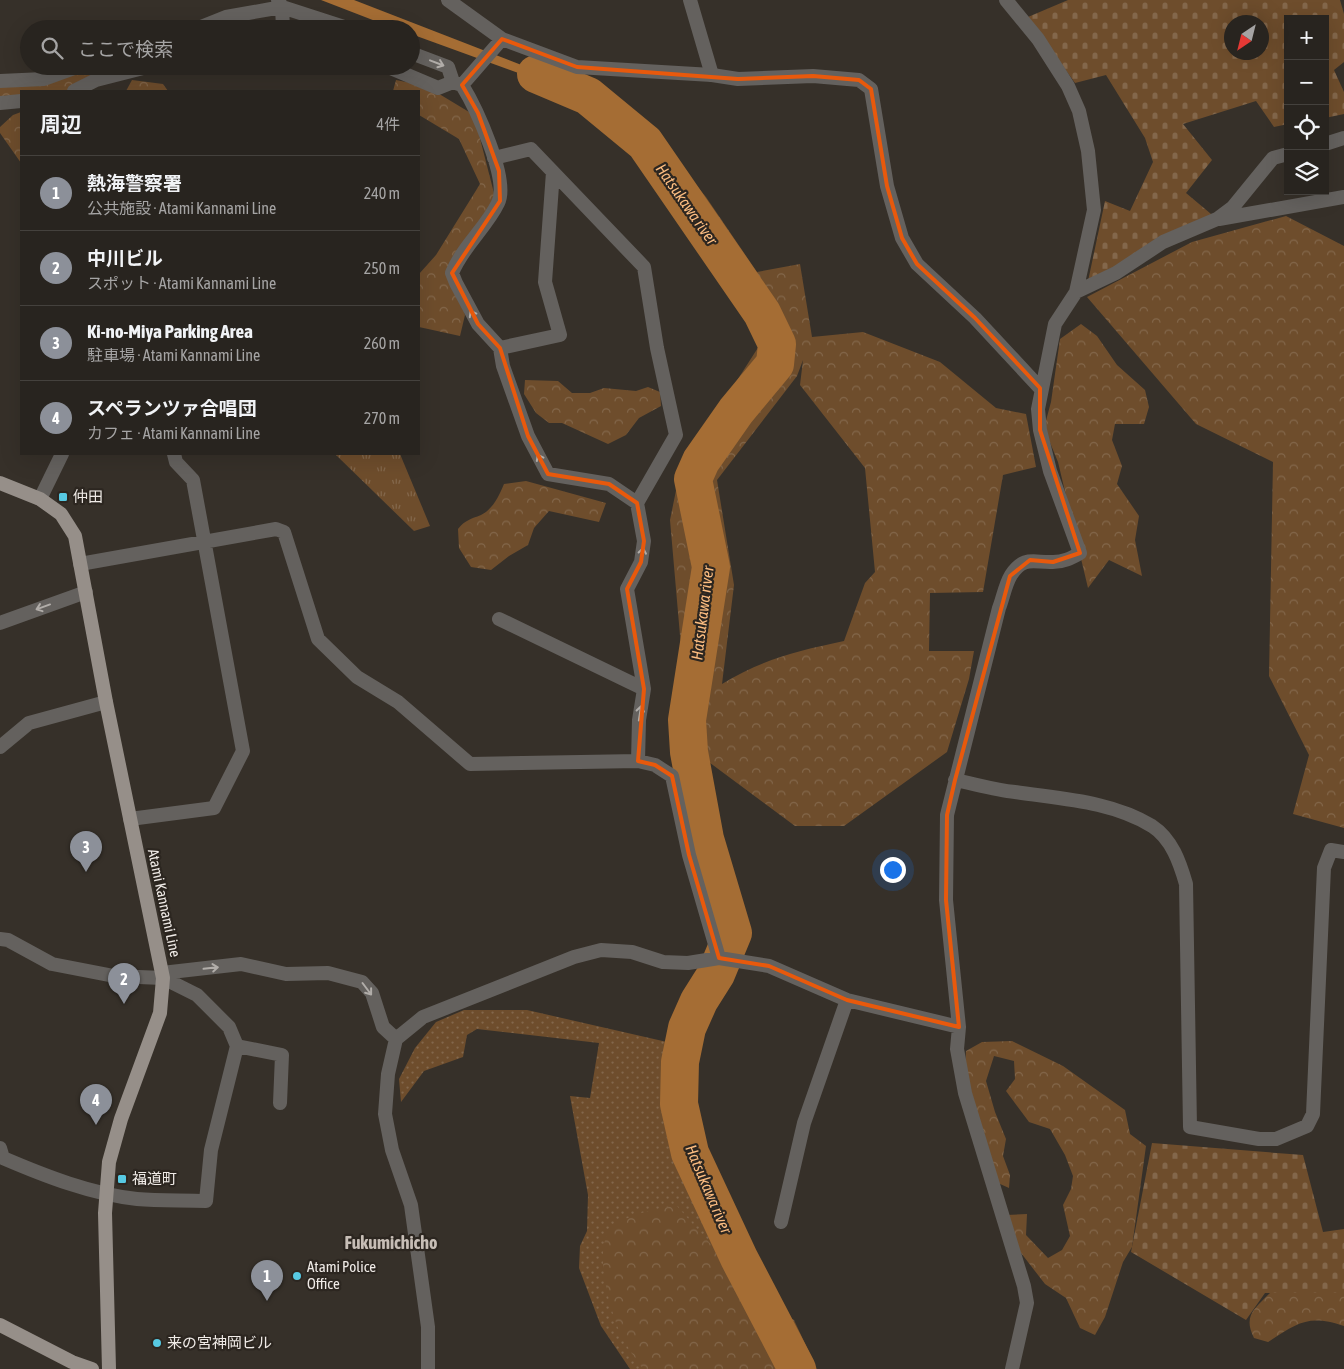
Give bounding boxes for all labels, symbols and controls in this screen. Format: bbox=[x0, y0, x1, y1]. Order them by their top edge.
north arrow bbox=[1224, 15, 1269, 60]
map controls bbox=[1284, 15, 1329, 195]
button: + bbox=[1284, 15, 1329, 60]
search box bbox=[20, 20, 420, 75]
icon: search bbox=[38, 34, 66, 62]
text: ここで検索 bbox=[78, 38, 173, 60]
one-way arrow bbox=[429, 59, 444, 68]
button: − bbox=[1284, 60, 1329, 105]
button: locate bbox=[1284, 105, 1329, 150]
text: 周辺 bbox=[40, 112, 82, 136]
text: 4件 bbox=[376, 115, 400, 133]
button: layers bbox=[1284, 150, 1329, 195]
water label: Hatsukawa river bbox=[652, 160, 722, 249]
text: 熱海警察署 bbox=[87, 172, 182, 194]
text: 1 bbox=[52, 184, 60, 202]
text: 240 m bbox=[364, 184, 400, 202]
text: 公共施設 · Atami Kannami Line bbox=[87, 199, 276, 217]
text: 中川ビル bbox=[87, 247, 163, 269]
text: 2 bbox=[52, 259, 60, 277]
text: 250 m bbox=[364, 259, 400, 277]
text: スポット · Atami Kannami Line bbox=[87, 274, 276, 292]
one-way arrow bbox=[469, 309, 479, 324]
text: Ki-no-Miya Parking Area bbox=[87, 320, 253, 342]
text: 3 bbox=[52, 334, 60, 352]
text: 260 m bbox=[364, 334, 400, 352]
text: 駐車場 · Atami Kannami Line bbox=[87, 346, 260, 364]
text: スペランツァ合唱団 bbox=[87, 397, 257, 419]
text: 4 bbox=[52, 409, 60, 427]
text: 270 m bbox=[364, 409, 400, 427]
text: カフェ · Atami Kannami Line bbox=[87, 424, 260, 442]
one-way arrow bbox=[536, 454, 546, 469]
place label: 仲田 bbox=[73, 488, 103, 505]
marker: 仲田 bbox=[57, 491, 69, 503]
one-way arrow bbox=[637, 548, 647, 564]
water label: Hatsukawa river bbox=[687, 564, 717, 661]
one-way arrow bbox=[36, 603, 51, 612]
one-way arrow bbox=[636, 705, 646, 721]
pin: 3 bbox=[70, 831, 102, 872]
street label: Atami Kannami Line bbox=[145, 847, 184, 959]
your location bbox=[880, 857, 906, 883]
pin: 2 bbox=[108, 963, 140, 1004]
one-way arrow bbox=[202, 963, 218, 973]
one-way arrow bbox=[362, 982, 373, 995]
pin: 4 bbox=[80, 1084, 112, 1125]
water label: Hatsukawa river bbox=[682, 1142, 736, 1237]
place label: 福道町 bbox=[132, 1170, 177, 1187]
marker: 福道町 bbox=[116, 1173, 128, 1185]
district label: Fukumichicho bbox=[345, 1232, 437, 1253]
place label: Atami Police Office bbox=[307, 1258, 376, 1292]
pin: 1 bbox=[251, 1260, 283, 1301]
marker: Atami Police Office bbox=[291, 1270, 303, 1282]
place label: 来の宮神岡ビル bbox=[167, 1334, 272, 1351]
marker: 来の宮神岡ビル bbox=[151, 1337, 163, 1349]

